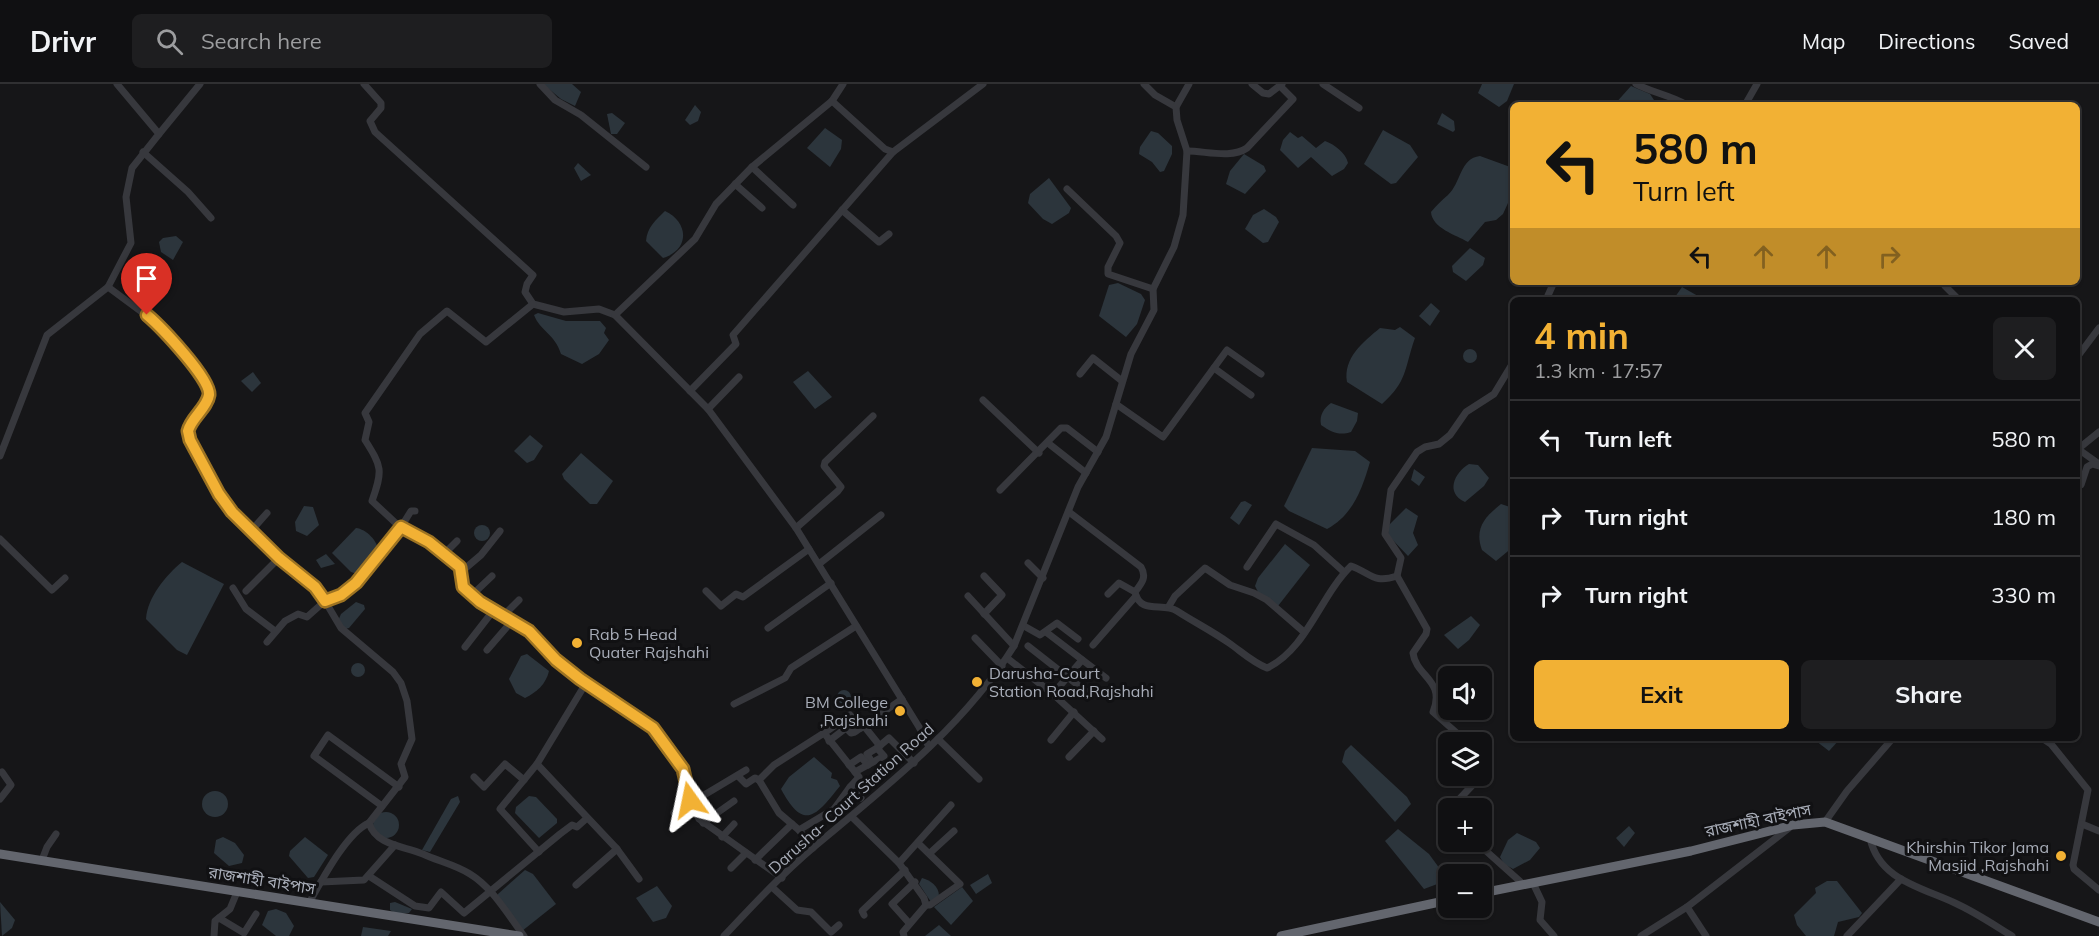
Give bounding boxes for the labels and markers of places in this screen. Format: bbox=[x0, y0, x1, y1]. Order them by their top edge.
pin bbox=[121, 253, 172, 315]
place label: Rab 5 Head Quater Rajshahi bbox=[589, 624, 709, 662]
marker: Rab 5 Head Quater Rajshahi bbox=[570, 636, 584, 650]
place label: Darusha-Court Station Road,Rajshahi bbox=[989, 663, 1154, 701]
marker: Darusha-Court Station Road,Rajshahi bbox=[970, 675, 984, 689]
place label: BM College ,Rajshahi bbox=[805, 692, 888, 730]
marker: BM College ,Rajshahi bbox=[893, 704, 907, 718]
place label: Khirshin Tikor Jama Masjid ,Rajshahi bbox=[1906, 837, 2049, 875]
marker: Khirshin Tikor Jama Masjid ,Rajshahi bbox=[2054, 849, 2068, 863]

